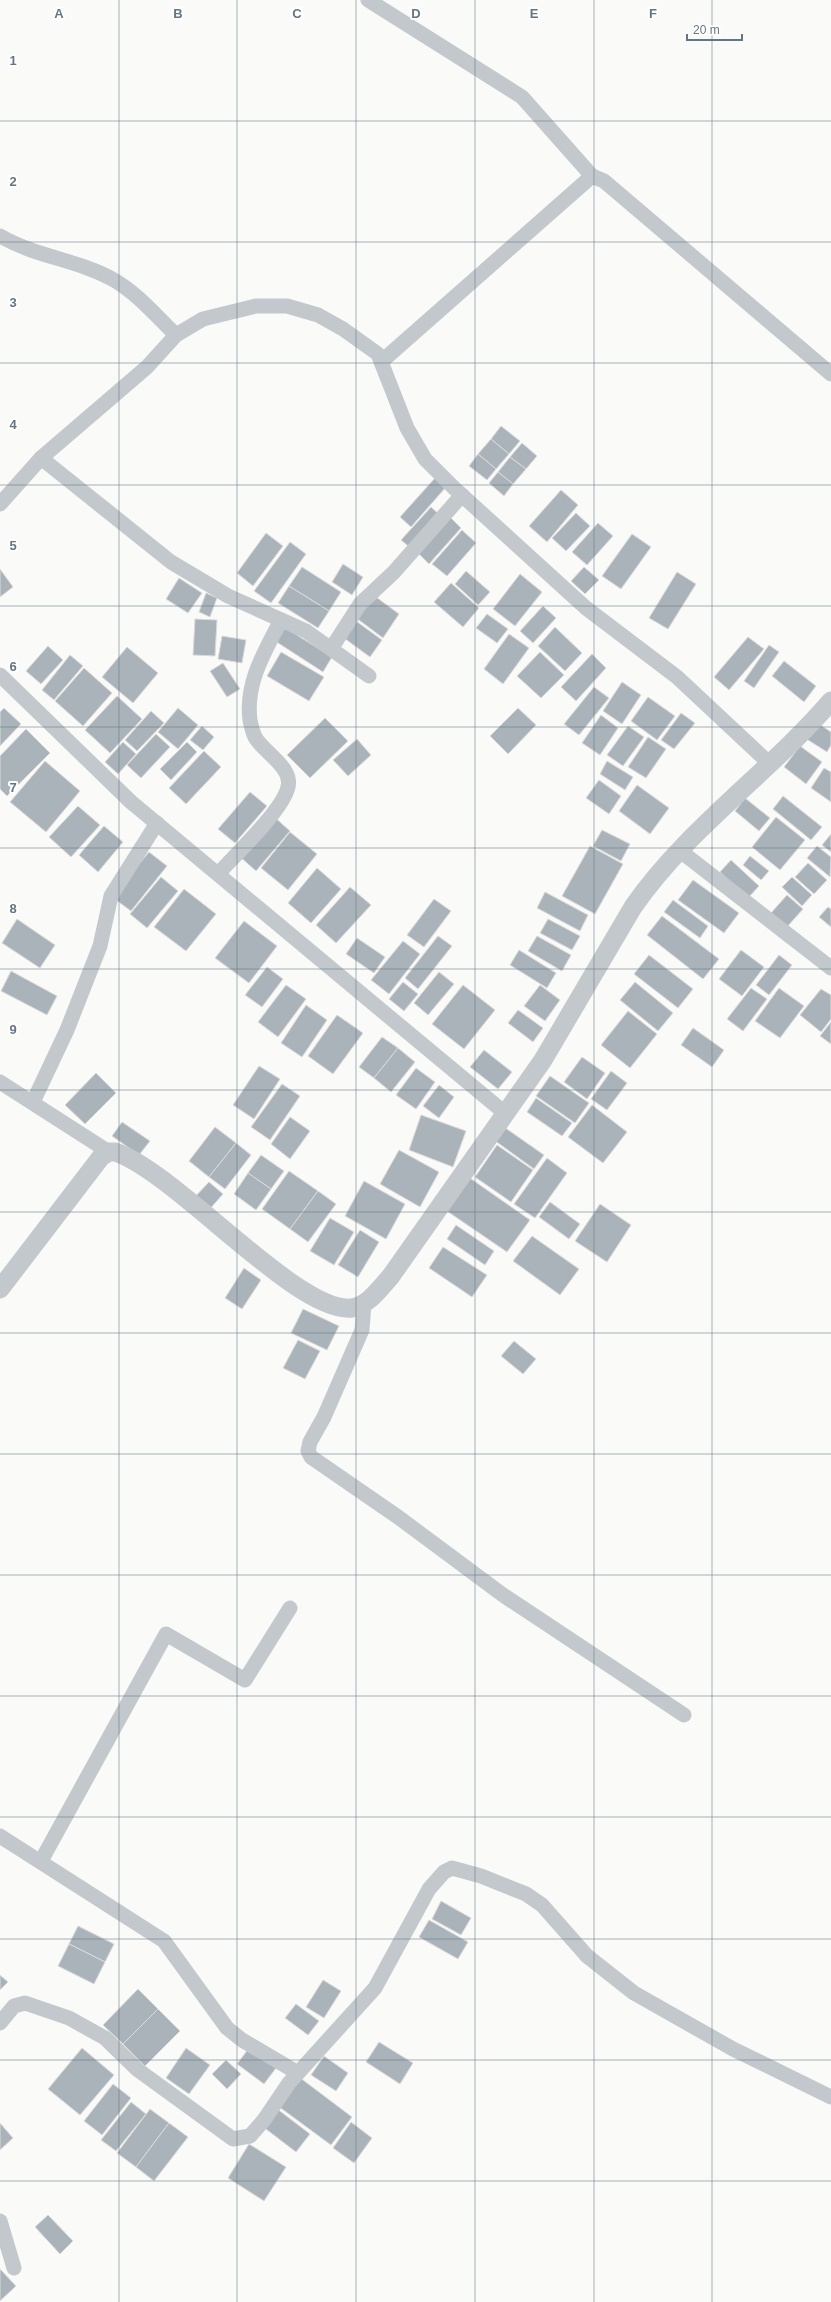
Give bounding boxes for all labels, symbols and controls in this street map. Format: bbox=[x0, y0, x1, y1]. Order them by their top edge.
text: A bbox=[54, 6, 64, 21]
text: B bbox=[173, 6, 183, 21]
text: C bbox=[292, 6, 302, 21]
text: D bbox=[411, 6, 421, 21]
text: E bbox=[530, 6, 539, 21]
text: F bbox=[649, 6, 657, 21]
scale bar bbox=[687, 16, 742, 42]
text: 20 m bbox=[693, 23, 720, 37]
text: 1 bbox=[9, 53, 17, 68]
text: 2 bbox=[9, 174, 17, 189]
text: 3 bbox=[9, 295, 17, 310]
text: 4 bbox=[9, 417, 17, 432]
text: 5 bbox=[9, 538, 17, 553]
text: 6 bbox=[9, 659, 17, 674]
text: 7 bbox=[9, 780, 17, 795]
text: 8 bbox=[9, 901, 17, 916]
text: 9 bbox=[9, 1022, 17, 1037]

